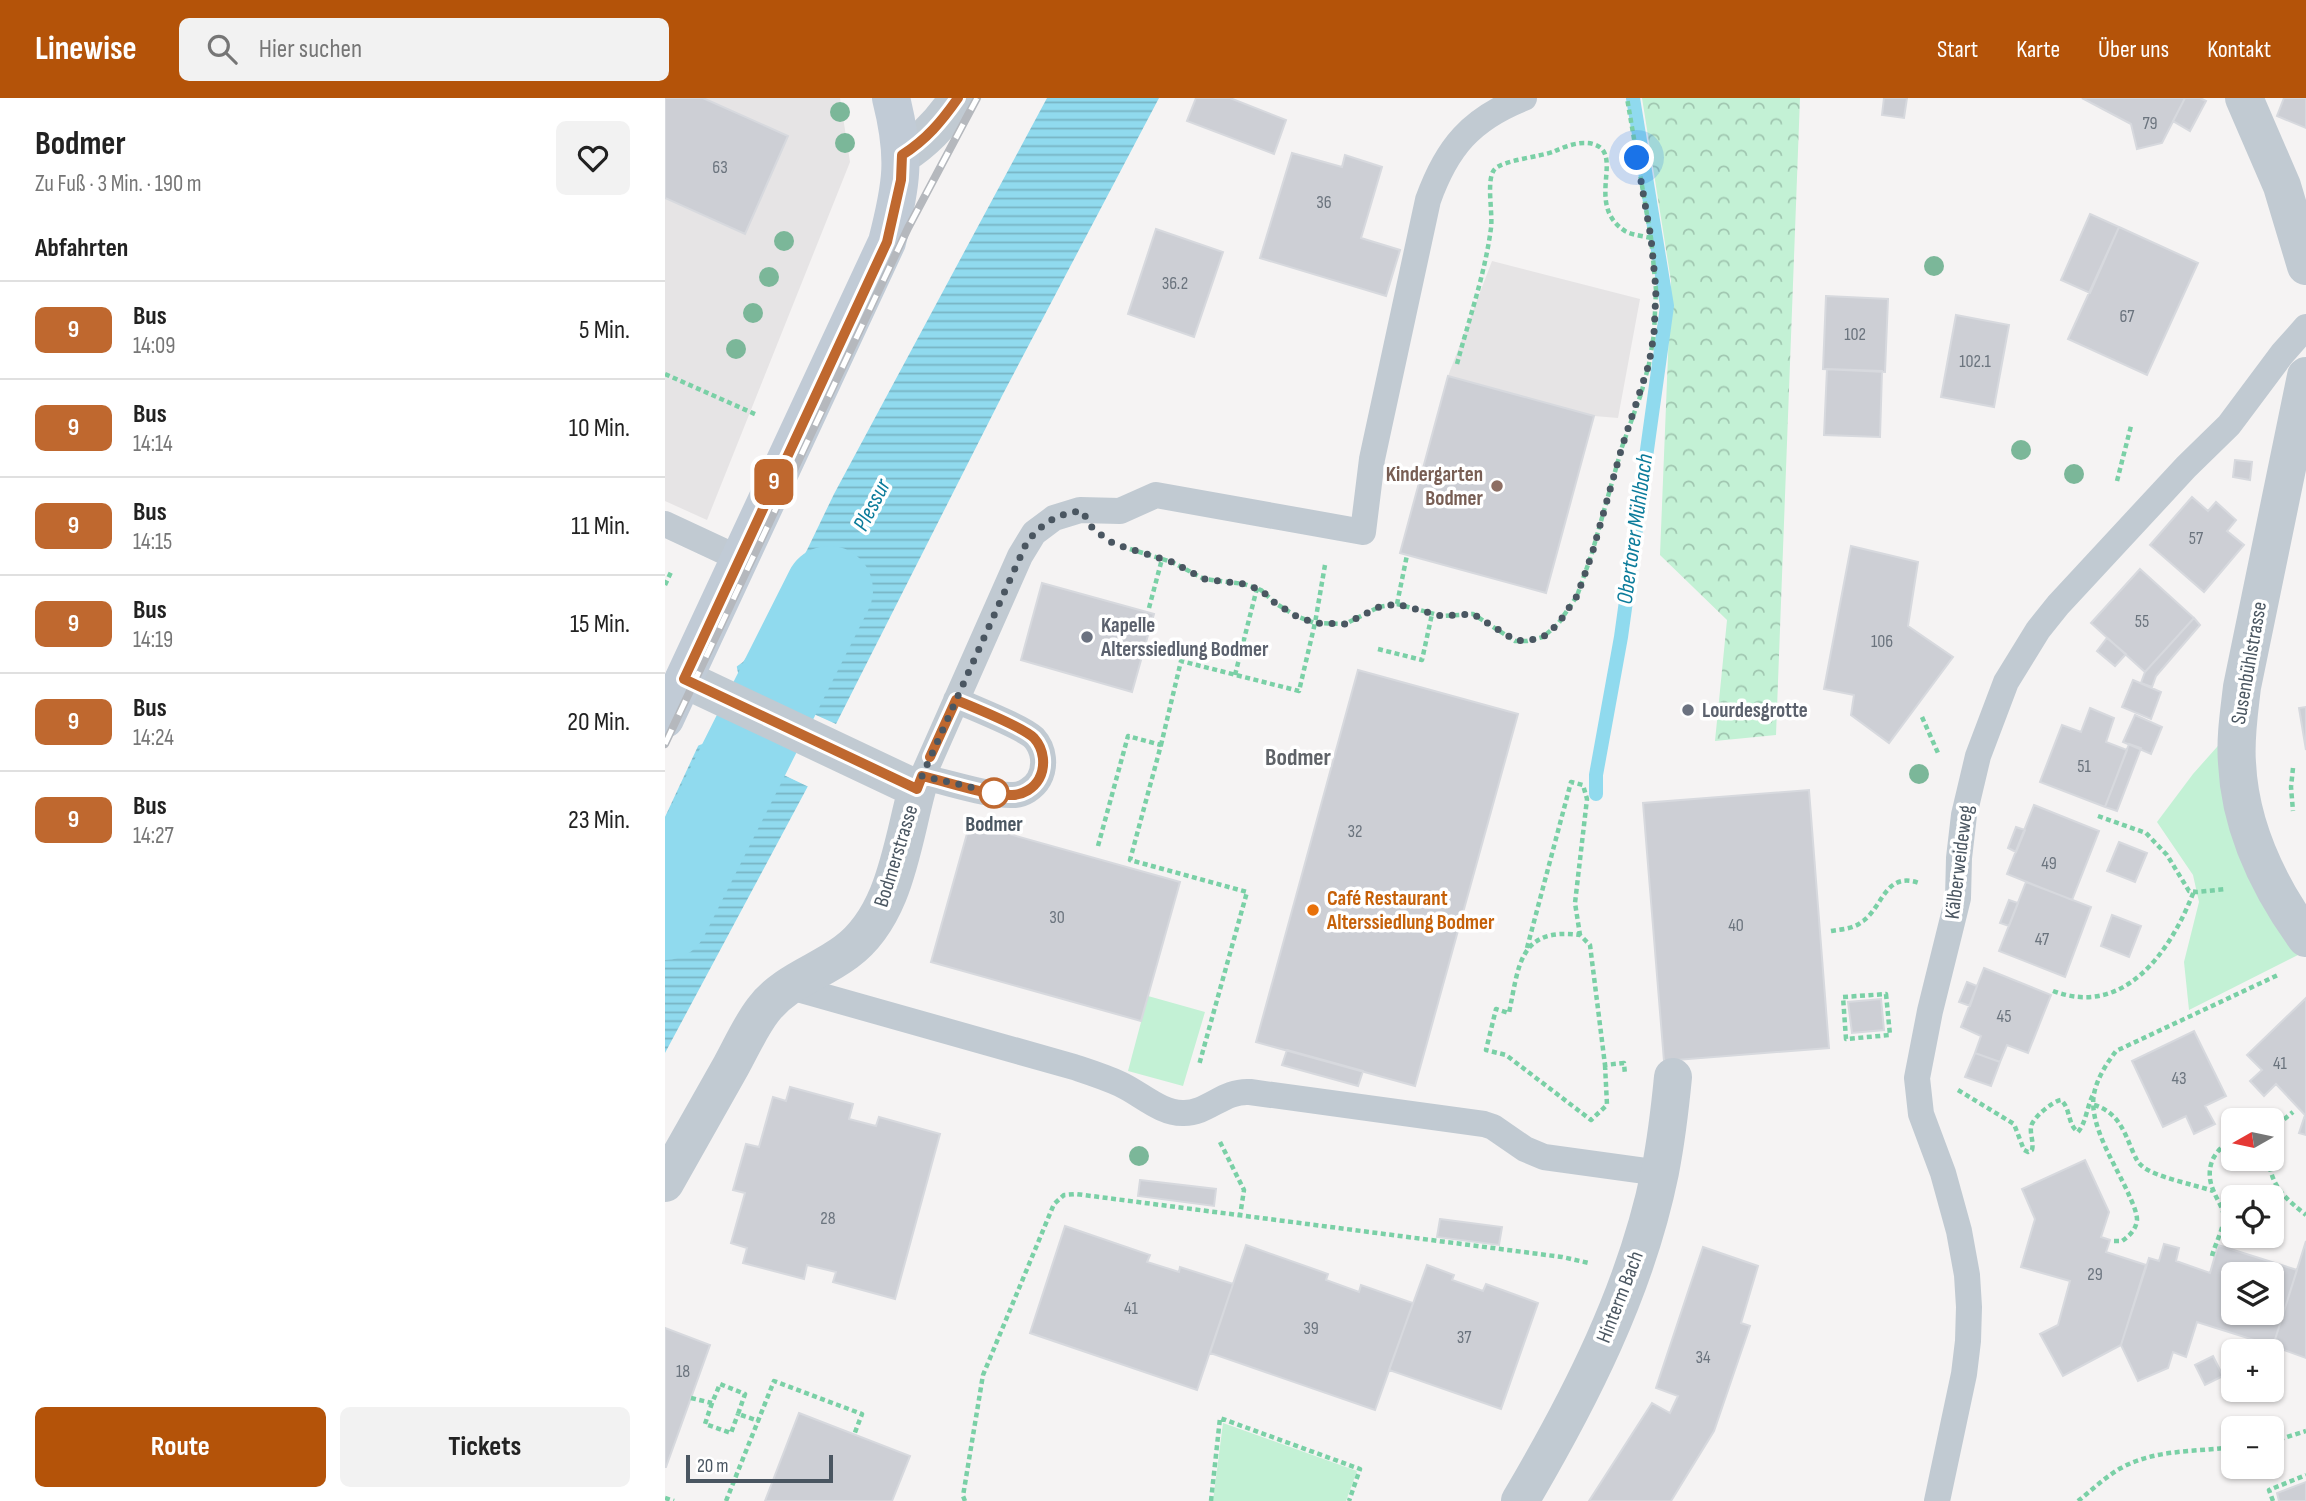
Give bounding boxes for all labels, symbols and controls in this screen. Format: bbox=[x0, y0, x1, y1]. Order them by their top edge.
search box bbox=[179, 18, 669, 81]
text: Linewise bbox=[35, 29, 137, 69]
icon: search bbox=[203, 30, 241, 68]
text: Hier suchen bbox=[259, 34, 362, 65]
text: Start bbox=[1937, 35, 1978, 64]
text: Karte bbox=[2016, 35, 2060, 64]
text: Über uns bbox=[2098, 35, 2169, 64]
text: Kontakt bbox=[2207, 35, 2271, 64]
house number: 79 bbox=[2142, 113, 2158, 134]
button: heart bbox=[556, 121, 630, 195]
text: Bodmer bbox=[35, 124, 126, 164]
your location bbox=[1619, 140, 1654, 175]
house number: 63 bbox=[712, 157, 728, 178]
text: Zu Fuß · 3 Min. · 190 m bbox=[35, 170, 202, 198]
house number: 36 bbox=[1316, 192, 1332, 213]
text: Abfahrten bbox=[35, 233, 128, 264]
house number: 36.2 bbox=[1162, 273, 1188, 294]
text: Bus bbox=[133, 301, 167, 332]
house number: 67 bbox=[2119, 306, 2135, 327]
text: 9 bbox=[68, 315, 79, 344]
text: 5 Min. bbox=[579, 315, 630, 346]
house number: 102 bbox=[1844, 324, 1866, 345]
text: 14:09 bbox=[133, 332, 175, 360]
house number: 102.1 bbox=[1959, 351, 1992, 372]
text: Bus bbox=[133, 399, 167, 430]
text: 9 bbox=[68, 413, 79, 442]
text: 10 Min. bbox=[569, 413, 630, 444]
text: 14:14 bbox=[133, 430, 173, 458]
water label: Obertorer Mühlbach bbox=[1611, 452, 1659, 606]
line badge: 9 bbox=[751, 459, 797, 505]
place label: Kindergarten Bodmer bbox=[1386, 462, 1484, 511]
text: 9 bbox=[768, 467, 780, 496]
water label: Plessur bbox=[847, 473, 898, 536]
marker: Kindergarten Bodmer bbox=[1489, 478, 1505, 494]
text: Bus bbox=[133, 497, 167, 528]
text: 9 bbox=[68, 511, 79, 540]
text: 11 Min. bbox=[571, 511, 630, 542]
text: 14:15 bbox=[133, 528, 172, 556]
house number: 57 bbox=[2189, 528, 2204, 549]
text: Bus bbox=[133, 595, 167, 626]
street label: Susenbühlstrasse bbox=[2226, 600, 2272, 726]
text: 9 bbox=[68, 609, 79, 638]
text: 15 Min. bbox=[570, 609, 630, 640]
house number: 55 bbox=[2135, 611, 2149, 632]
place label: Kapelle Alterssiedlung Bodmer bbox=[1100, 613, 1269, 662]
text: 14:19 bbox=[133, 626, 173, 654]
marker: Kapelle Alterssiedlung Bodmer bbox=[1079, 629, 1095, 645]
house number: 106 bbox=[1871, 631, 1893, 652]
text: Bus bbox=[133, 693, 167, 724]
place label: Lourdesgrotte bbox=[1702, 698, 1808, 723]
marker: Lourdesgrotte bbox=[1680, 702, 1696, 718]
text: 9 bbox=[68, 707, 79, 736]
text: 20 Min. bbox=[567, 707, 630, 738]
text: 14:24 bbox=[133, 724, 174, 752]
district label: Bodmer bbox=[1265, 743, 1332, 772]
house number: 51 bbox=[2077, 756, 2091, 777]
marker: Bodmer bbox=[979, 778, 1009, 808]
text: Bus bbox=[133, 791, 167, 822]
street label: Bodmerstrasse bbox=[869, 802, 923, 910]
street label: Kälberweideweg bbox=[1940, 804, 1978, 920]
text: 9 bbox=[68, 805, 79, 834]
text: 23 Min. bbox=[568, 805, 630, 836]
place label: Bodmer bbox=[965, 812, 1023, 837]
house number: 32 bbox=[1348, 821, 1362, 842]
text: 14:27 bbox=[133, 822, 174, 850]
house number: 49 bbox=[2041, 853, 2057, 874]
place label: Café Restaurant Alterssiedlung Bodmer bbox=[1326, 886, 1495, 935]
marker: Café Restaurant Alterssiedlung Bodmer bbox=[1305, 902, 1321, 918]
house number: 30 bbox=[1049, 907, 1065, 928]
house number: 40 bbox=[1728, 915, 1744, 936]
house number: 47 bbox=[2035, 929, 2050, 950]
house number: 45 bbox=[1997, 1006, 2011, 1027]
house number: 41 bbox=[2273, 1053, 2288, 1074]
house number: 43 bbox=[2171, 1068, 2187, 1089]
north arrow bbox=[2221, 1108, 2284, 1171]
map controls bbox=[2221, 1108, 2284, 1479]
button: locate bbox=[2221, 1185, 2284, 1248]
house number: 28 bbox=[820, 1208, 836, 1229]
street label: Hinterm Bach bbox=[1591, 1248, 1649, 1346]
button: layers bbox=[2221, 1262, 2284, 1325]
house number: 29 bbox=[2087, 1264, 2103, 1285]
house number: 41 bbox=[1124, 1298, 1139, 1319]
house number: 39 bbox=[1303, 1318, 1319, 1339]
house number: 37 bbox=[1457, 1327, 1472, 1348]
button: + bbox=[2221, 1339, 2284, 1402]
house number: 34 bbox=[1695, 1347, 1711, 1368]
house number: 18 bbox=[676, 1361, 690, 1382]
button: Route bbox=[35, 1407, 326, 1487]
button: Tickets bbox=[340, 1407, 630, 1487]
button: − bbox=[2221, 1416, 2284, 1479]
scale bar bbox=[686, 1452, 833, 1484]
text: 20 m bbox=[697, 1455, 729, 1478]

